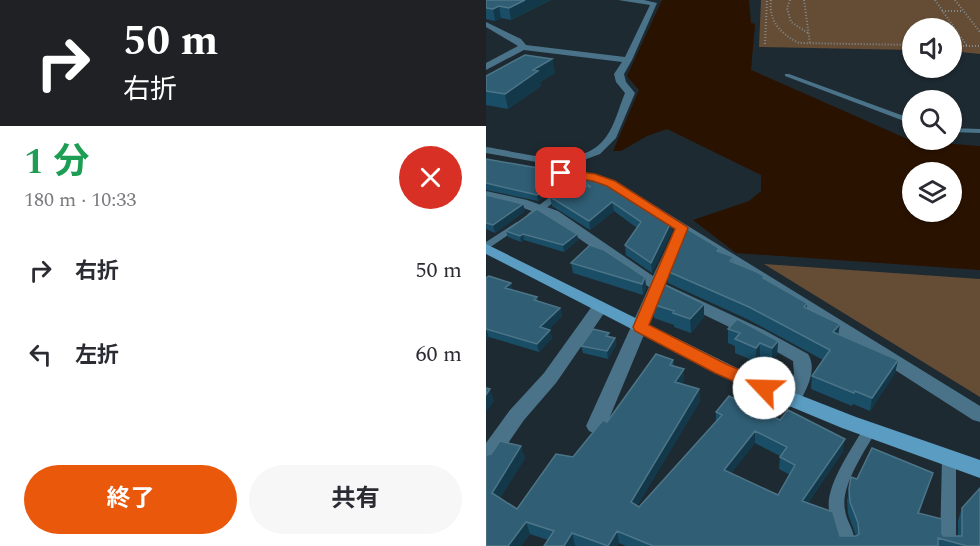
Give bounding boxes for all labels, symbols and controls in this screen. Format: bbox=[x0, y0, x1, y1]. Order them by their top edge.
text: 50 m bbox=[123, 10, 218, 73]
map controls bbox=[902, 18, 962, 222]
button: sound bbox=[902, 18, 962, 78]
icon: right bbox=[24, 24, 102, 102]
text: 右折 bbox=[123, 69, 177, 111]
button: search bbox=[902, 90, 962, 150]
text: 1 分 bbox=[24, 135, 89, 190]
button: close bbox=[399, 146, 462, 209]
pin bbox=[535, 147, 586, 198]
icon: arrive bbox=[544, 156, 577, 189]
button: layers bbox=[902, 162, 962, 222]
text: 180 m · 10:33 bbox=[24, 185, 136, 215]
icon: right bbox=[24, 254, 57, 287]
text: 50 m bbox=[416, 254, 462, 287]
text: 右折 bbox=[75, 255, 119, 288]
icon: left bbox=[24, 338, 57, 371]
text: 60 m bbox=[416, 338, 462, 371]
text: 左折 bbox=[75, 339, 119, 372]
position arrow bbox=[732, 356, 796, 420]
button: 終了 bbox=[24, 465, 237, 534]
button: 共有 bbox=[249, 465, 462, 534]

